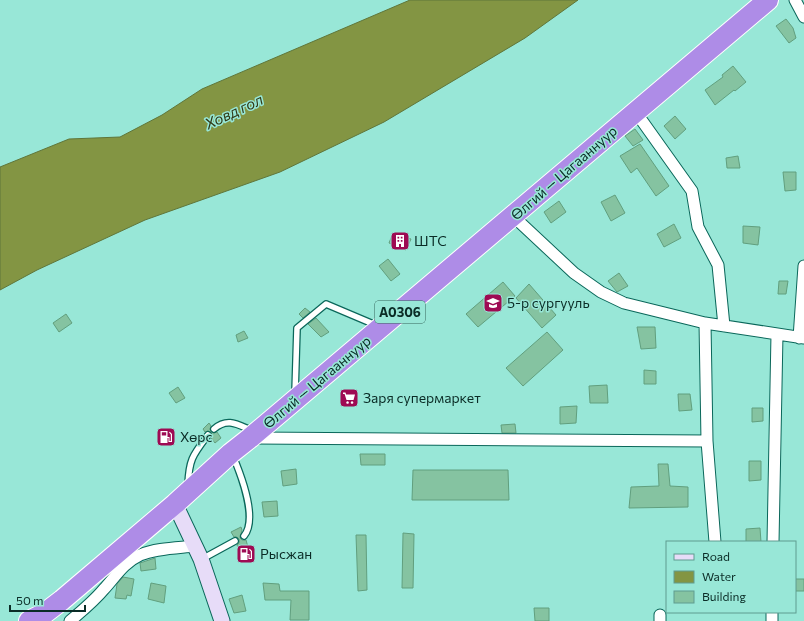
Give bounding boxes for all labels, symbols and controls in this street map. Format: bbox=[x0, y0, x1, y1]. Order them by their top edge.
water label: Ховд гол bbox=[201, 90, 266, 133]
street label: Өлгий — Цагааннуур bbox=[507, 122, 620, 223]
building icon: ШТС bbox=[389, 230, 411, 252]
place label: ШТС bbox=[414, 232, 447, 249]
school or university icon: 5-р сургууль bbox=[482, 292, 504, 314]
place label: 5-р сургууль bbox=[507, 294, 590, 311]
road number: A0306 bbox=[375, 301, 425, 323]
street label: Өлгий — Цагааннуур bbox=[259, 332, 374, 432]
supermarket icon: Заря супермаркет bbox=[338, 387, 360, 409]
place label: Заря супермаркет bbox=[363, 389, 481, 406]
fuel station icon: Хөрс bbox=[155, 426, 177, 448]
place label: Хөрс bbox=[180, 428, 213, 445]
legend bbox=[666, 541, 796, 613]
fuel station icon: Рысжан bbox=[235, 543, 257, 565]
place label: Рысжан bbox=[260, 545, 312, 562]
text: Road bbox=[702, 549, 730, 563]
text: Water bbox=[702, 569, 736, 583]
scale bar bbox=[10, 587, 85, 613]
text: Building bbox=[702, 589, 746, 603]
text: 50 m bbox=[16, 593, 44, 607]

